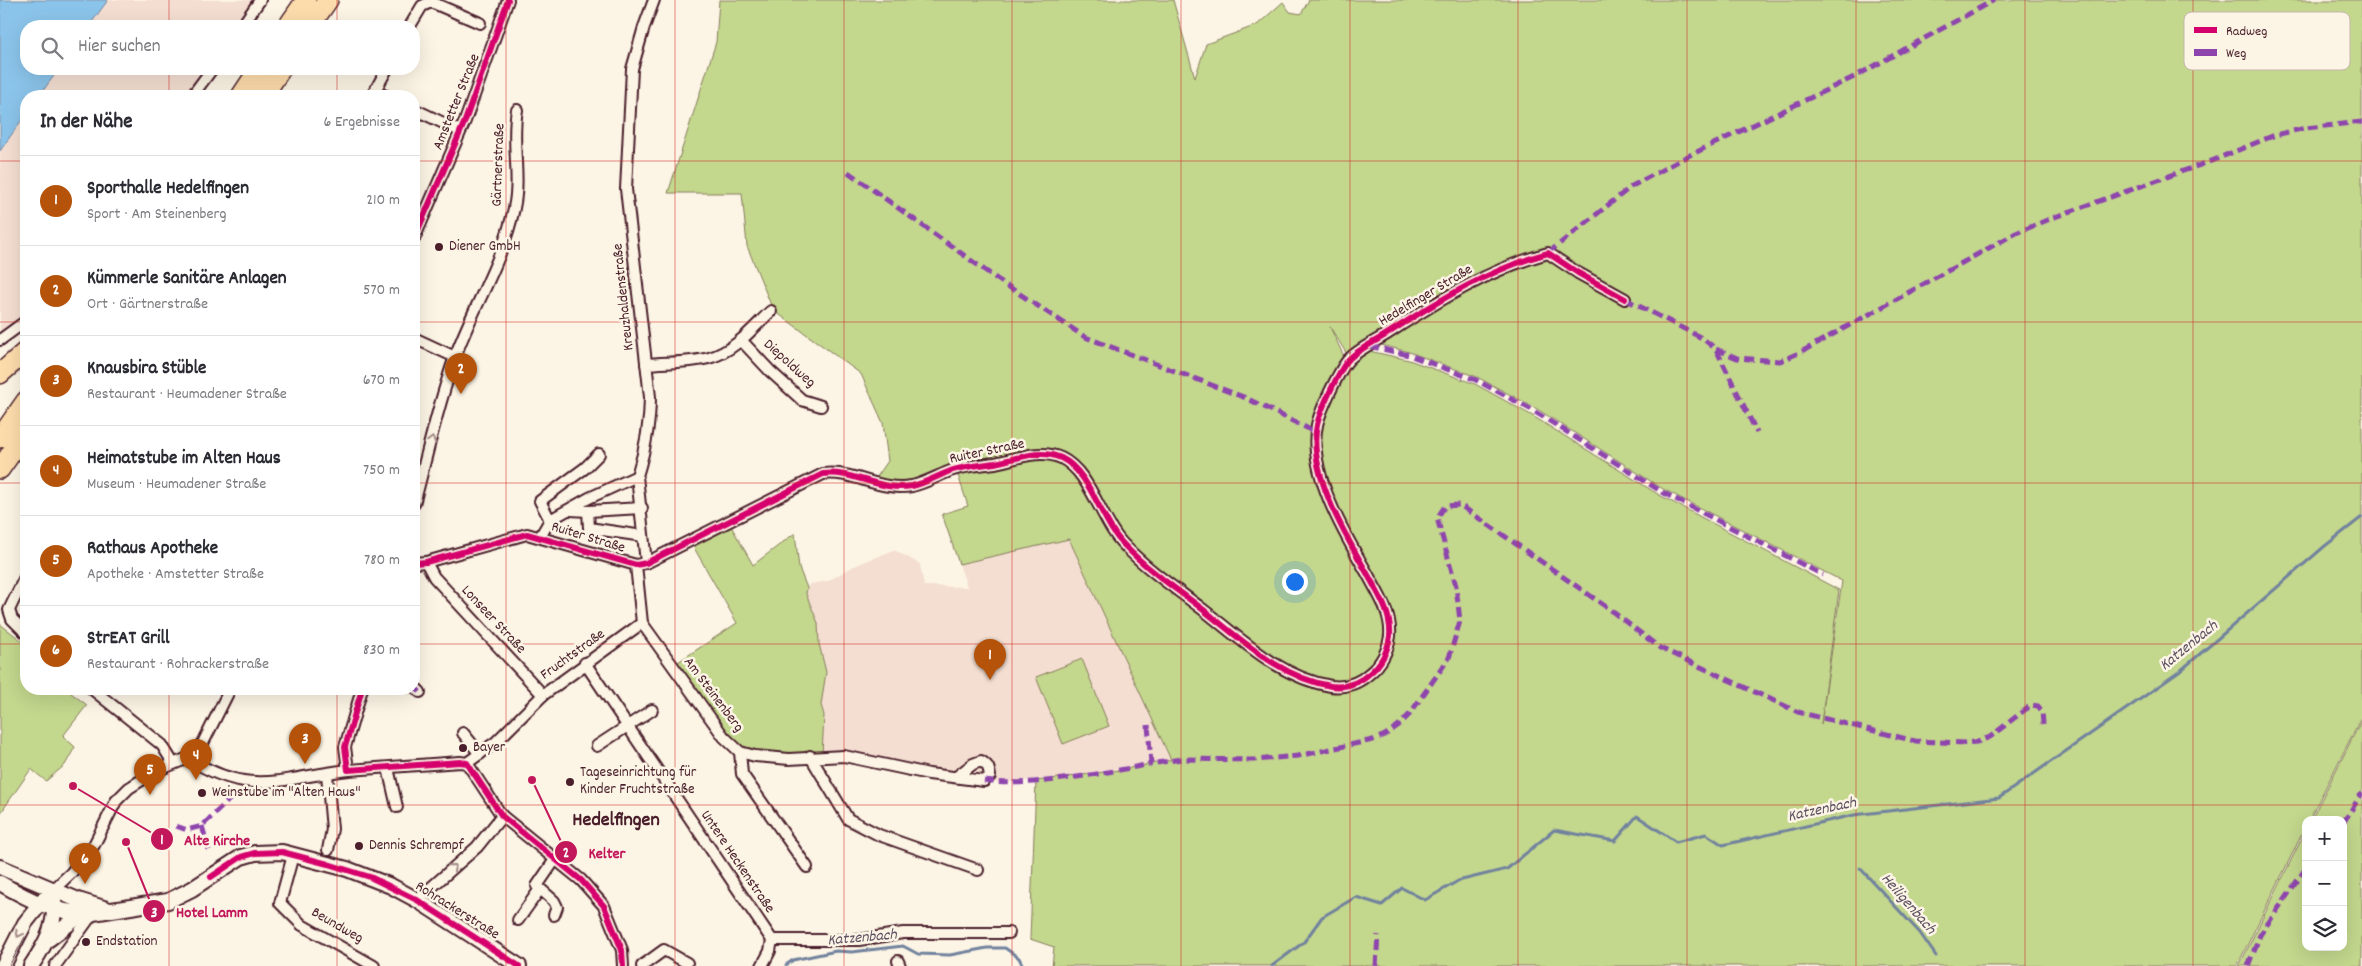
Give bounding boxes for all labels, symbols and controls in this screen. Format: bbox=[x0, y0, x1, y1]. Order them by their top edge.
legend bbox=[2184, 12, 2350, 70]
search box bbox=[20, 20, 420, 75]
text: Radweg bbox=[2226, 22, 2267, 42]
icon: search bbox=[38, 34, 66, 62]
text: Hier suchen bbox=[78, 34, 161, 61]
text: Weg bbox=[2226, 44, 2246, 64]
street label: Amstetter Straße bbox=[428, 50, 486, 153]
text: In der Nähe bbox=[40, 108, 132, 138]
text: 6 Ergebnisse bbox=[323, 111, 400, 134]
street label: Gärtnerstraße bbox=[487, 123, 511, 207]
text: Sporthalle Hedelfingen bbox=[87, 176, 249, 203]
text: 1 bbox=[54, 189, 58, 212]
text: 210 m bbox=[366, 189, 400, 212]
text: Sport · Am Steinenberg bbox=[87, 203, 226, 226]
place label: Diener GmbH bbox=[449, 236, 521, 258]
marker: Diener GmbH bbox=[433, 241, 445, 253]
street label: Kreuzhaldenstraße bbox=[607, 242, 641, 352]
street label: Hedelfinger Straße bbox=[1375, 259, 1477, 333]
text: Kümmerle Sanitäre Anlagen bbox=[87, 266, 287, 293]
text: 2 bbox=[53, 279, 60, 302]
text: 570 m bbox=[363, 279, 400, 302]
text: Ort · Gärtnerstraße bbox=[87, 293, 208, 316]
street label: Diepoldweg bbox=[758, 334, 820, 394]
pin: 2 bbox=[445, 353, 477, 394]
text: Knausbira Stüble bbox=[87, 356, 206, 383]
text: 3 bbox=[52, 369, 60, 392]
text: 670 m bbox=[363, 369, 400, 392]
text: Restaurant · Heumadener Straße bbox=[87, 383, 287, 406]
street label: Ruiter Straße bbox=[947, 433, 1027, 471]
one-way arrow bbox=[426, 436, 436, 444]
text: Heimatstube im Alten Haus bbox=[87, 446, 281, 473]
text: 4 bbox=[53, 459, 59, 482]
text: 750 m bbox=[363, 459, 400, 482]
text: Museum · Heumadener Straße bbox=[87, 473, 266, 496]
street label: Ruiter Straße bbox=[548, 516, 628, 560]
text: Rathaus Apotheke bbox=[87, 536, 218, 563]
text: 5 bbox=[52, 549, 60, 572]
text: 780 m bbox=[364, 549, 400, 572]
text: Apotheke · Amstetter Straße bbox=[87, 563, 264, 586]
your location bbox=[1282, 569, 1308, 595]
street label: Lonseer Straße bbox=[455, 581, 531, 660]
water label: Katzenbach bbox=[2155, 615, 2224, 677]
street label: Fruchtstraße bbox=[536, 624, 610, 686]
text: StrEAT Grill bbox=[87, 626, 170, 653]
text: 6 bbox=[52, 639, 60, 662]
text: 830 m bbox=[363, 639, 400, 662]
pin: 1 bbox=[974, 639, 1006, 680]
text: Restaurant · Rohrackerstraße bbox=[87, 653, 269, 676]
street label: Am Steinenberg bbox=[677, 653, 749, 737]
pin: 3 bbox=[289, 723, 321, 764]
place label: Bayer bbox=[473, 737, 506, 759]
pin: 4 bbox=[180, 739, 212, 780]
marker: Bayer bbox=[457, 742, 469, 754]
pin: 5 bbox=[134, 754, 166, 795]
place label: Tageseinrichtung für Kinder Fruchtstraße bbox=[580, 762, 697, 801]
marker: Tageseinrichtung für Kinder Fruchtstraße bbox=[564, 776, 576, 788]
place label: Weinstube im "Alten Haus" bbox=[212, 782, 361, 804]
marker: Weinstube im "Alten Haus" bbox=[196, 787, 208, 799]
water label: Katzenbach bbox=[1786, 791, 1859, 828]
street label: Untere Heckenstraße bbox=[694, 806, 780, 918]
district label: Hedelfingen bbox=[572, 807, 660, 835]
map controls bbox=[2302, 816, 2347, 951]
button: + bbox=[2302, 816, 2347, 861]
callout: Alte Kirche bbox=[149, 824, 261, 855]
text: 1 bbox=[160, 830, 164, 852]
text: Alte Kirche bbox=[184, 830, 250, 853]
place label: Dennis Schrempf bbox=[369, 835, 465, 857]
callout: Kelter bbox=[553, 836, 635, 867]
marker: Dennis Schrempf bbox=[353, 840, 365, 852]
pin: 6 bbox=[69, 843, 101, 884]
text: 2 bbox=[563, 843, 569, 865]
text: Kelter bbox=[588, 843, 627, 866]
button: − bbox=[2302, 861, 2347, 906]
one-way arrow bbox=[447, 864, 456, 873]
water label: Heiligenbach bbox=[1875, 868, 1942, 940]
street label: Rohrackerstraße bbox=[410, 876, 504, 946]
callout: Hotel Lamm bbox=[141, 896, 258, 927]
text: Hotel Lamm bbox=[176, 902, 248, 925]
street label: Beundweg bbox=[307, 902, 367, 950]
text: 3 bbox=[151, 903, 158, 925]
button: layers bbox=[2302, 906, 2347, 951]
water label: Katzenbach bbox=[826, 923, 898, 952]
one-way arrow bbox=[15, 929, 25, 938]
place label: Endstation bbox=[96, 931, 158, 953]
marker: Endstation bbox=[80, 936, 92, 948]

